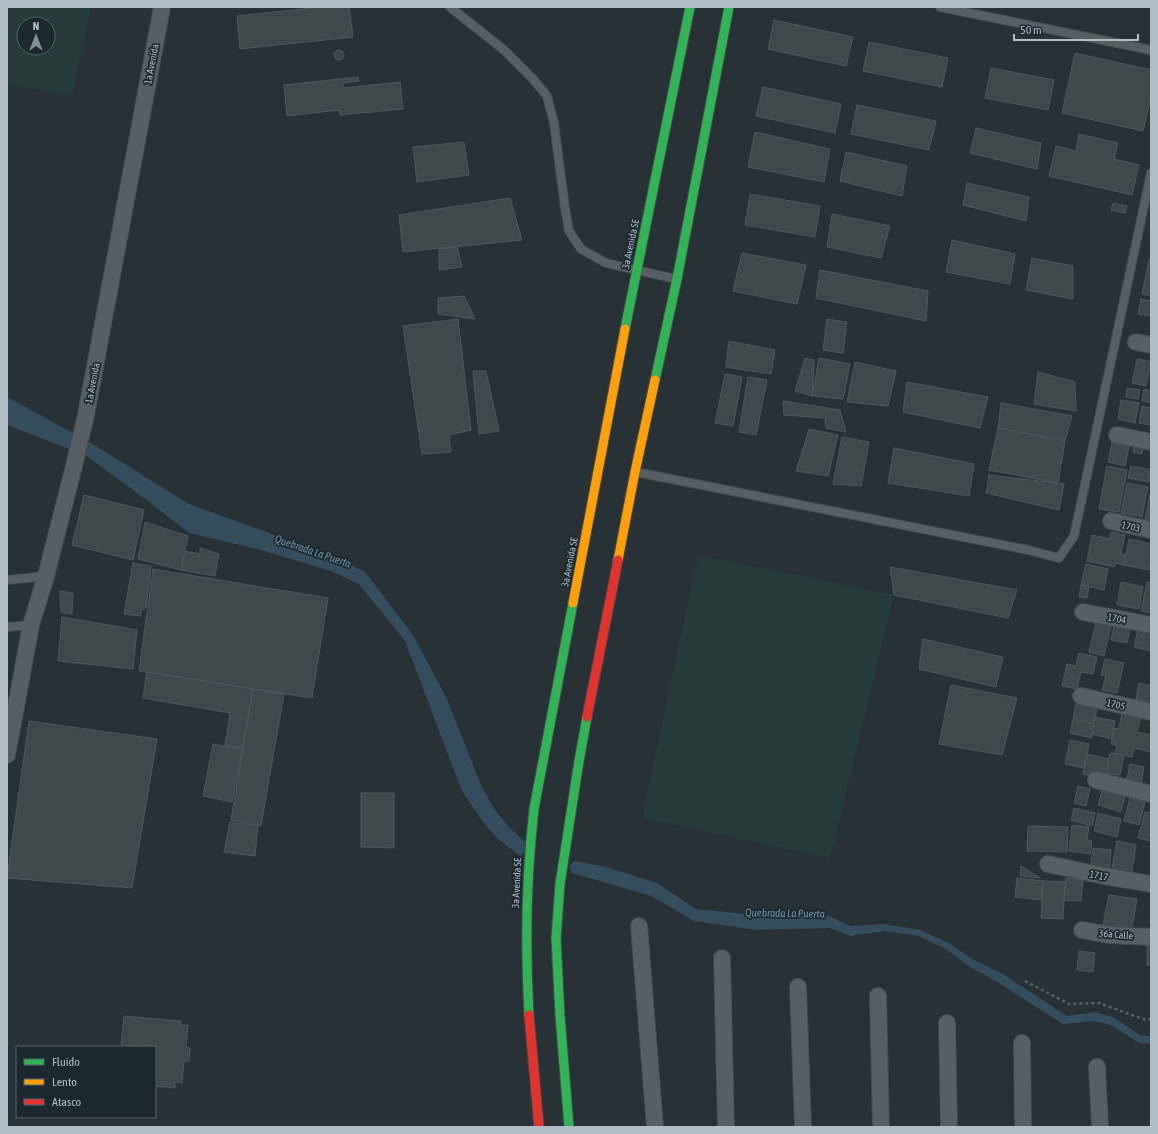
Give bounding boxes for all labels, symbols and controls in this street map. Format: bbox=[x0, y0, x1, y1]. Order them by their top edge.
north arrow bbox=[16, 16, 56, 56]
scale bar bbox=[1014, 16, 1138, 42]
text: N bbox=[33, 20, 39, 32]
text: 50 m bbox=[1020, 23, 1042, 37]
street label: 1a Avenida bbox=[142, 43, 161, 85]
street label: 3a Avenida SE bbox=[620, 218, 641, 270]
street label: 1a Avenida bbox=[83, 362, 102, 404]
street label: 1703 bbox=[1121, 519, 1142, 534]
water label: Quebrada La Puerta bbox=[273, 532, 353, 570]
street label: 3a Avenida SE bbox=[559, 536, 580, 588]
street label: 1704 bbox=[1107, 611, 1127, 626]
street label: 1705 bbox=[1105, 697, 1127, 712]
street label: 3a Avenida SE bbox=[510, 857, 523, 909]
street label: 1717 bbox=[1089, 868, 1109, 883]
water label: Quebrada La Puerta bbox=[745, 906, 825, 920]
street label: 36a Calle bbox=[1098, 928, 1134, 942]
legend bbox=[16, 1046, 156, 1118]
text: Fluido bbox=[52, 1055, 80, 1069]
text: Lento bbox=[52, 1075, 77, 1089]
text: Atasco bbox=[52, 1095, 82, 1109]

